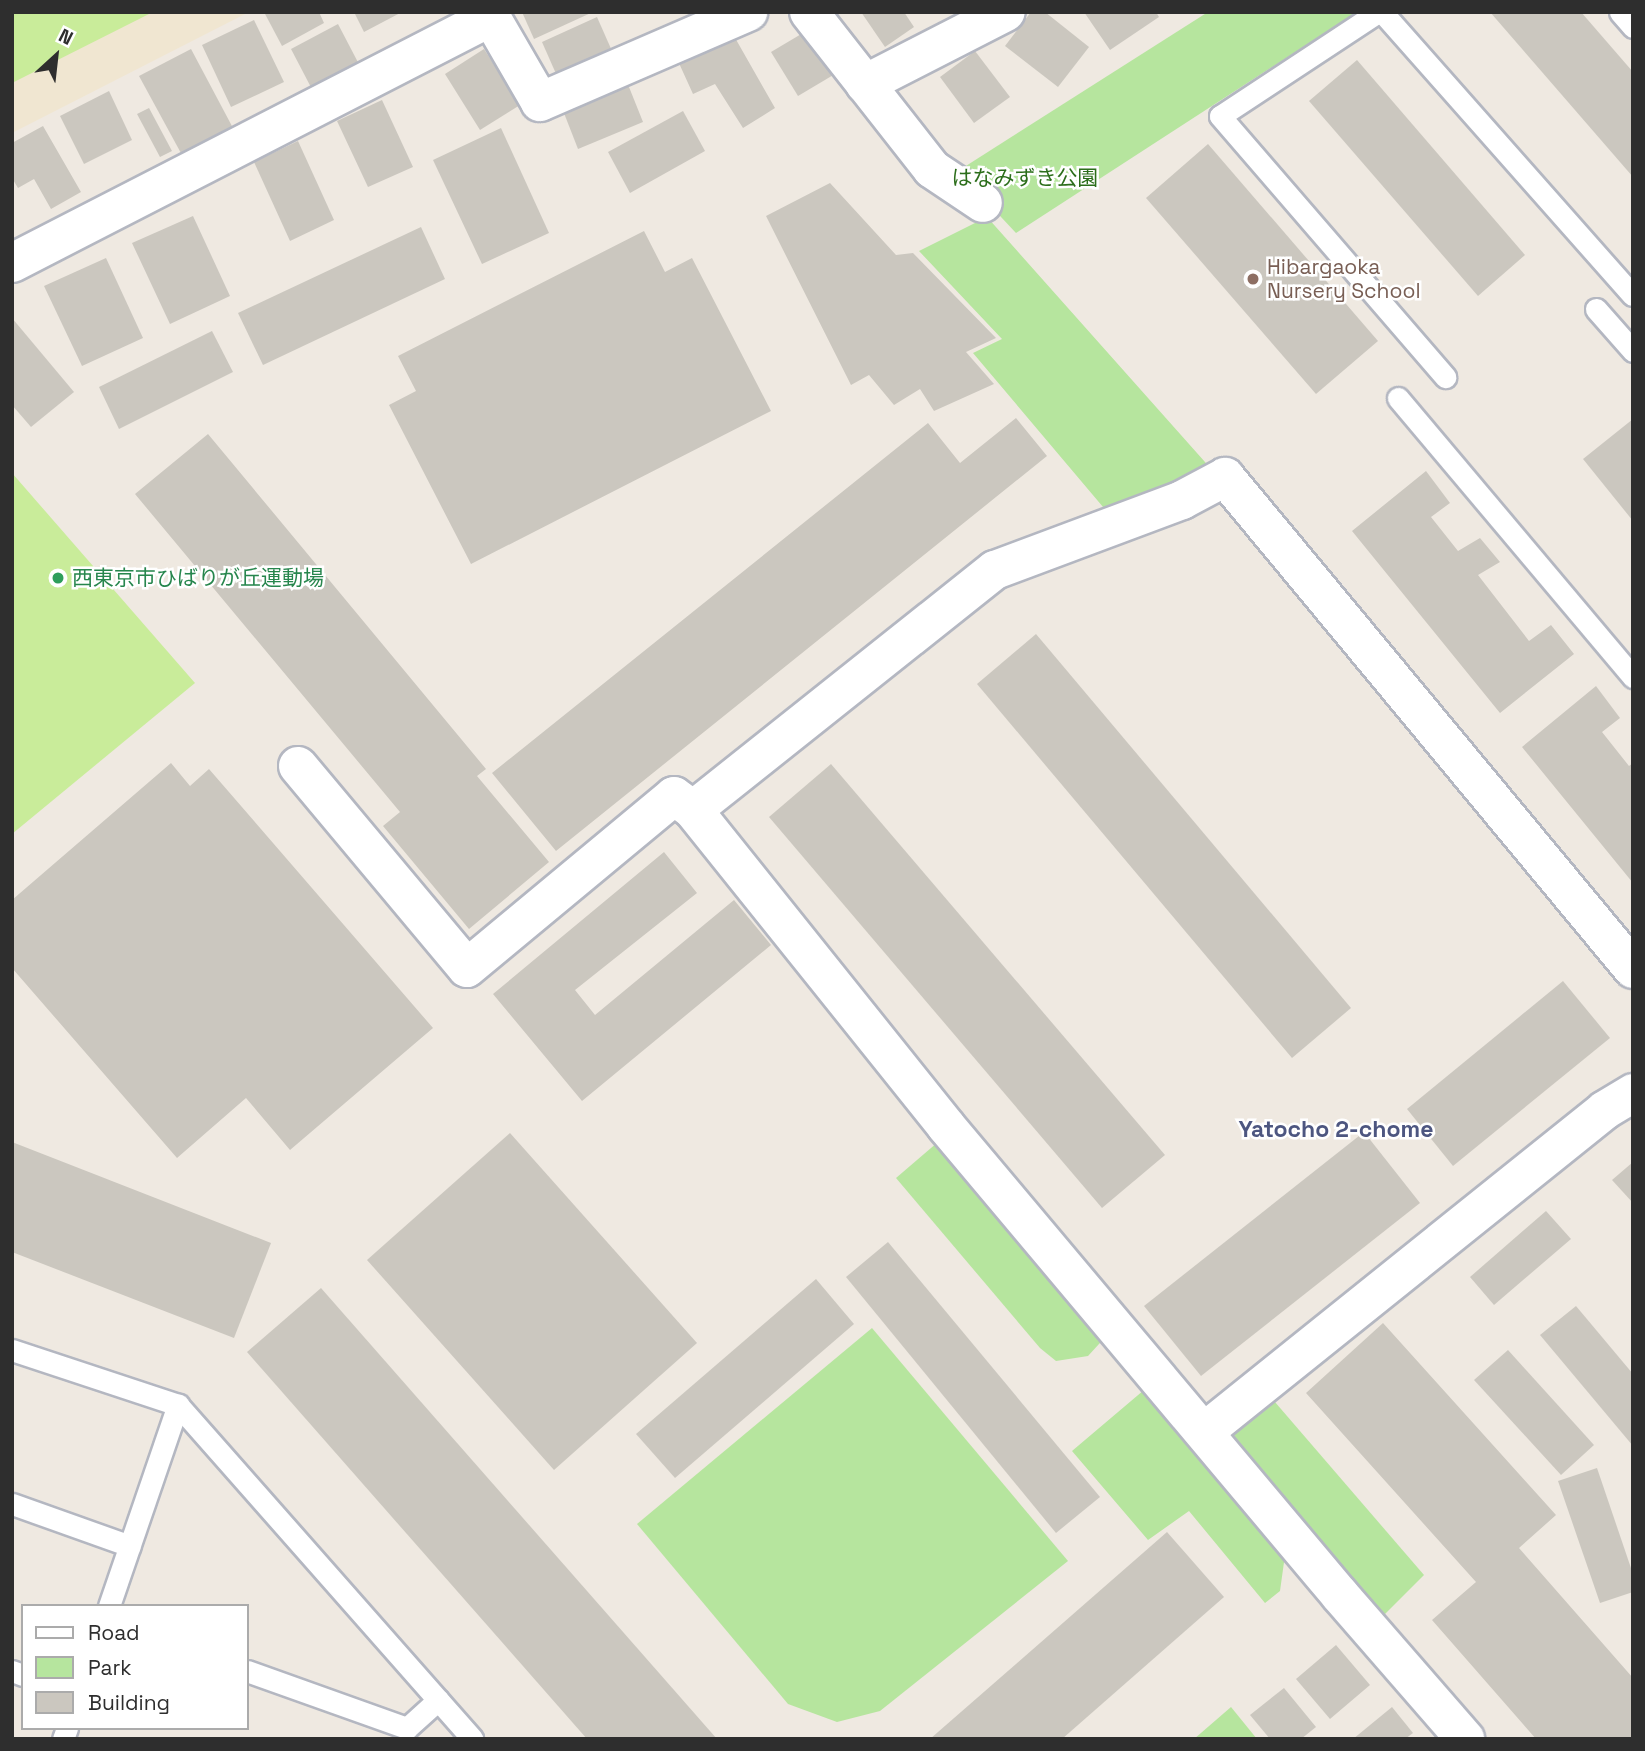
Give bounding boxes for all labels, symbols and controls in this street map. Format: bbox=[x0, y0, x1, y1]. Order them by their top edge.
north arrow bbox=[21, 21, 91, 91]
text: N bbox=[54, 23, 77, 51]
park label: はなみずき公園 bbox=[952, 165, 1098, 191]
place label: Hibargaoka Nursery School bbox=[1267, 254, 1421, 304]
marker: Hibargaoka Nursery School bbox=[1245, 271, 1261, 287]
place label: 西東京市ひばりが丘運動場 bbox=[72, 565, 324, 591]
marker: 西東京市ひばりが丘運動場 bbox=[50, 570, 66, 586]
district label: Yatocho 2-chome bbox=[1239, 1115, 1433, 1143]
legend bbox=[21, 1604, 248, 1730]
text: Road bbox=[88, 1619, 140, 1646]
text: Park bbox=[88, 1654, 132, 1681]
text: Building bbox=[88, 1689, 170, 1716]

